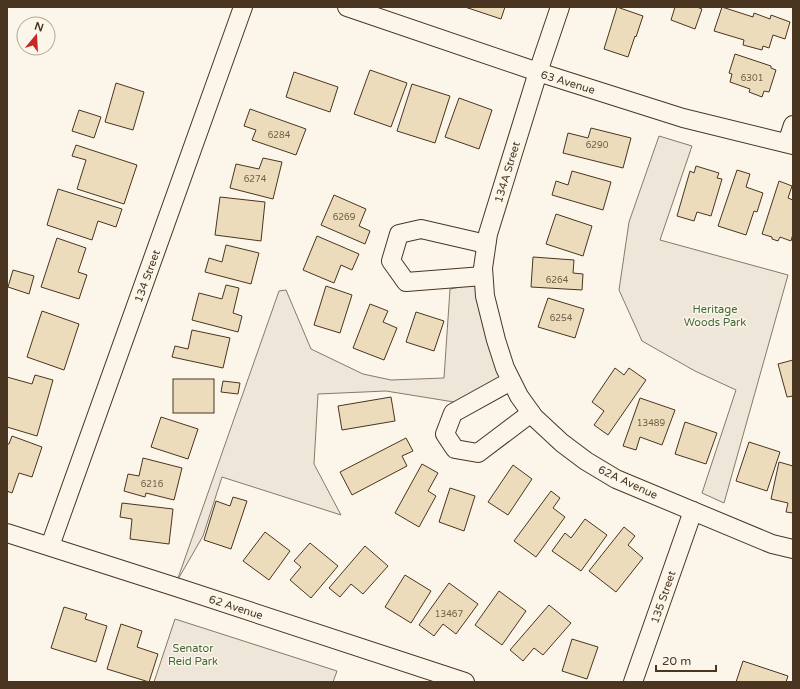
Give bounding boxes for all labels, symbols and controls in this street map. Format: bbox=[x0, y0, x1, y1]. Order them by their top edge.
north arrow bbox=[16, 16, 56, 56]
text: N bbox=[33, 19, 45, 35]
street label: 63 Avenue bbox=[539, 68, 597, 97]
house number: 6301 bbox=[741, 73, 763, 84]
house number: 6284 bbox=[268, 130, 291, 141]
street label: 134A Street bbox=[492, 140, 523, 204]
house number: 6290 bbox=[586, 140, 609, 151]
house number: 6274 bbox=[244, 174, 267, 185]
house number: 6269 bbox=[333, 212, 356, 223]
street label: 134 Street bbox=[132, 248, 163, 304]
house number: 6264 bbox=[546, 275, 569, 286]
park label: Heritage Woods Park bbox=[684, 303, 746, 329]
house number: 6254 bbox=[550, 313, 573, 324]
house number: 13489 bbox=[637, 418, 665, 429]
street label: 62A Avenue bbox=[596, 463, 660, 502]
house number: 6216 bbox=[141, 479, 164, 490]
street label: 135 Street bbox=[648, 569, 679, 625]
street label: 62 Avenue bbox=[207, 593, 265, 622]
house number: 13467 bbox=[435, 609, 463, 620]
park label: Senator Reid Park bbox=[168, 642, 218, 668]
scale bar bbox=[656, 647, 716, 673]
text: 20 m bbox=[662, 654, 691, 668]

